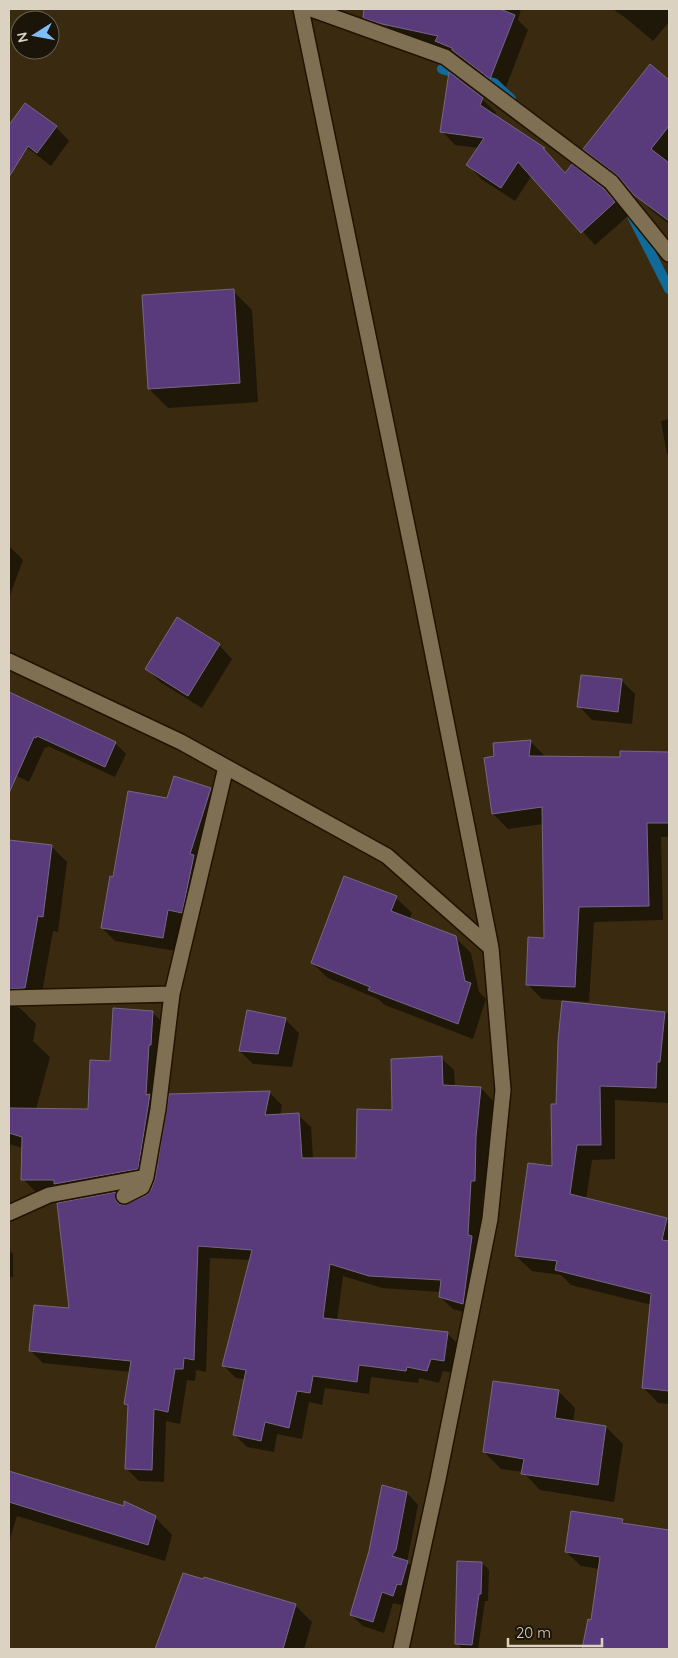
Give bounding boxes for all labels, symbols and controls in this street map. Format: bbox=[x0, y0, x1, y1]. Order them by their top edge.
north arrow bbox=[10, 10, 60, 60]
text: N bbox=[12, 31, 32, 44]
scale bar bbox=[508, 1616, 602, 1648]
text: 20 m bbox=[516, 1623, 551, 1642]

